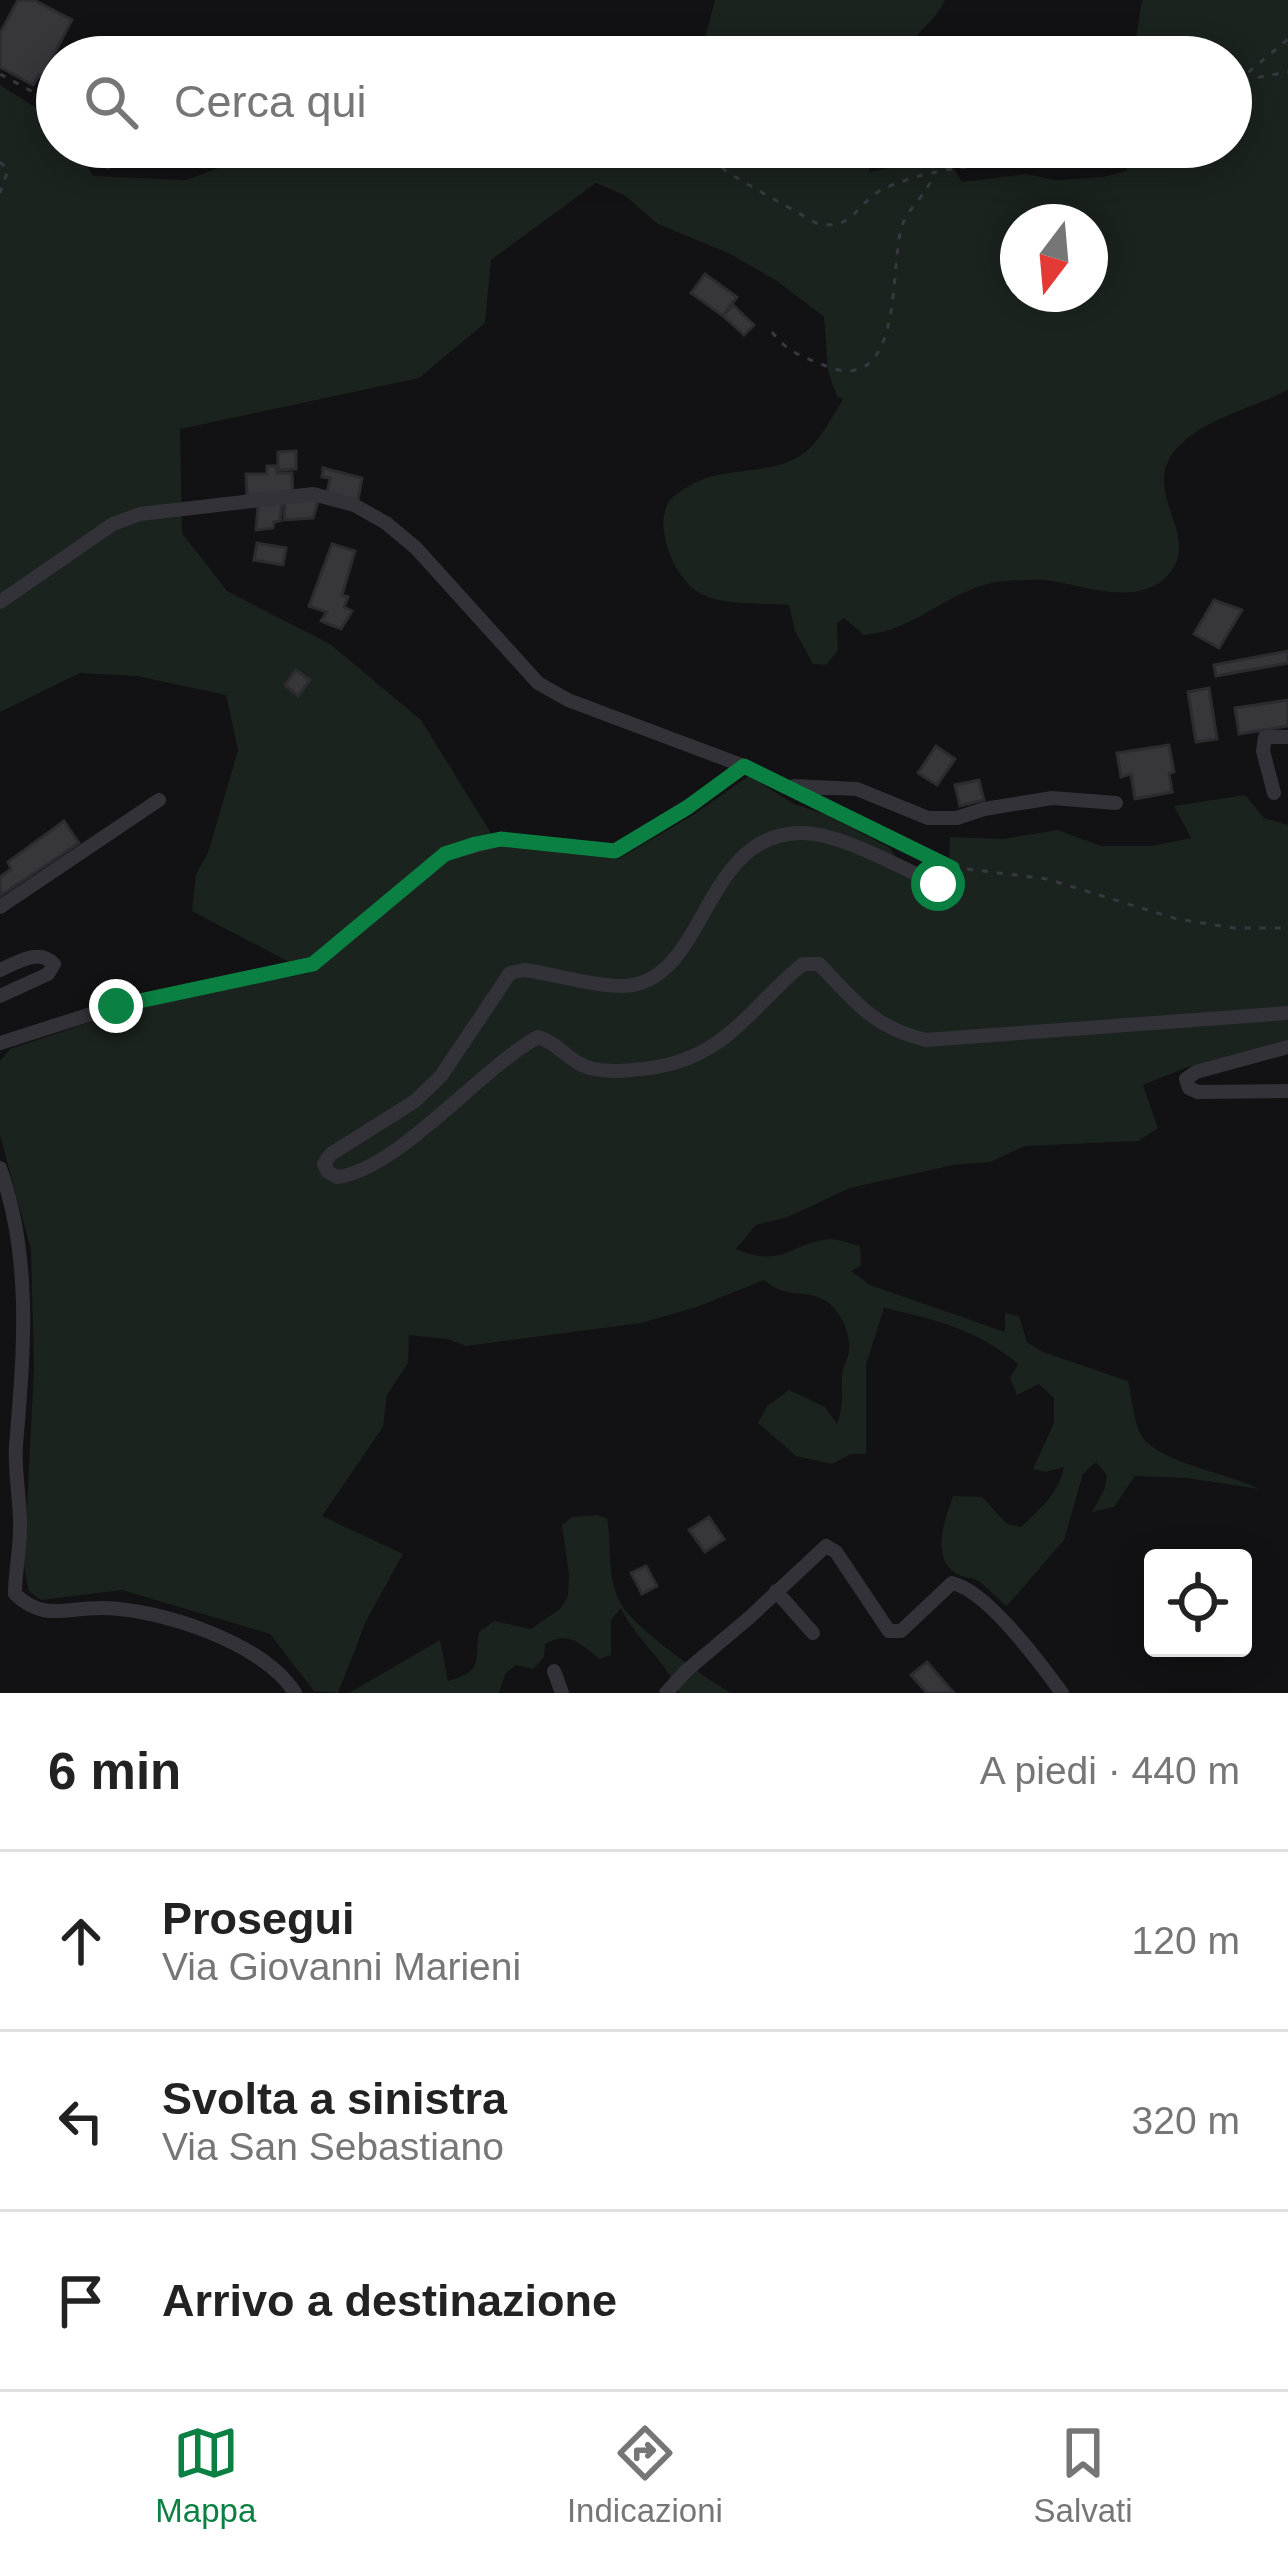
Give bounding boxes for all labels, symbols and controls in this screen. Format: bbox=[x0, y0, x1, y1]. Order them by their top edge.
search box bbox=[36, 36, 1252, 168]
icon: search bbox=[78, 69, 144, 135]
text: Cerca qui bbox=[174, 76, 367, 127]
north arrow bbox=[1000, 204, 1108, 312]
route start bbox=[911, 857, 965, 911]
route end bbox=[89, 979, 143, 1033]
map controls bbox=[1144, 1549, 1252, 1657]
button: locate bbox=[1144, 1549, 1252, 1657]
text: 6 min bbox=[48, 1743, 181, 1800]
text: A piedi · 440 m bbox=[980, 1749, 1240, 1792]
text: Prosegui bbox=[162, 1893, 355, 1944]
icon: ahead bbox=[48, 1908, 114, 1974]
text: 120 m bbox=[1132, 1919, 1240, 1962]
text: Via Giovanni Marieni bbox=[162, 1945, 521, 1988]
text: Svolta a sinistra bbox=[162, 2073, 507, 2124]
icon: left bbox=[48, 2088, 114, 2154]
text: 320 m bbox=[1132, 2099, 1240, 2142]
text: Via San Sebastiano bbox=[162, 2125, 504, 2168]
icon: arrive bbox=[48, 2268, 114, 2334]
text: Arrivo a destinazione bbox=[162, 2275, 617, 2326]
tab: Mappa bbox=[155, 2420, 256, 2530]
tab: Indicazioni bbox=[567, 2420, 723, 2530]
tab: Salvati bbox=[1034, 2420, 1133, 2530]

